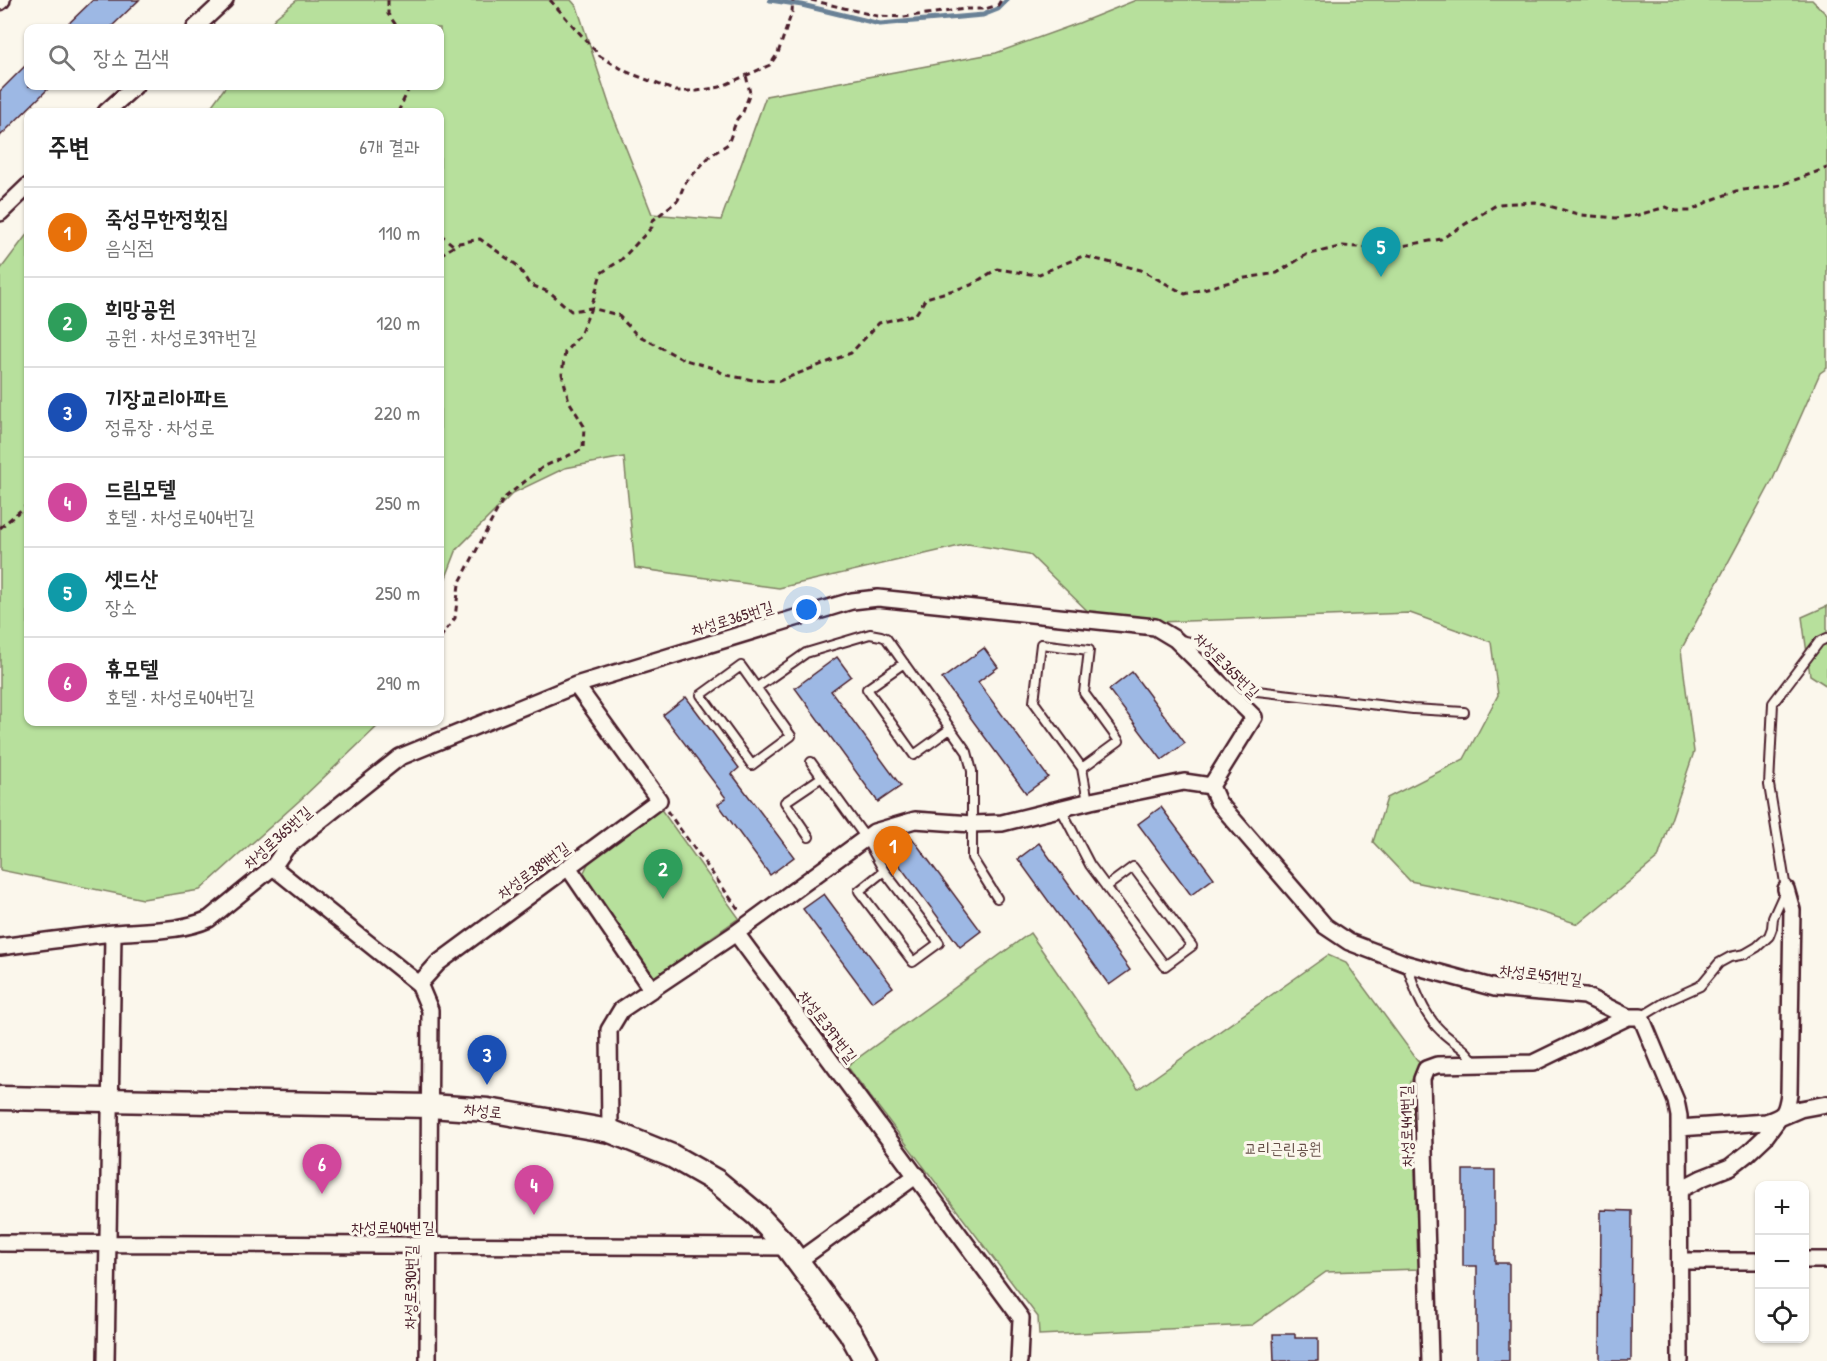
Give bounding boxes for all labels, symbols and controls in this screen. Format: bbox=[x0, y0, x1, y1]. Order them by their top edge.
search box bbox=[24, 24, 444, 90]
icon: search bbox=[45, 41, 78, 74]
text: 장소 검색 bbox=[93, 42, 169, 72]
text: 주변 bbox=[48, 129, 90, 164]
text: 6개 결과 bbox=[359, 133, 420, 160]
text: 죽성무한정횟집 bbox=[105, 203, 229, 233]
text: 1 bbox=[64, 219, 71, 246]
text: 110 m bbox=[378, 219, 420, 246]
pin: 5 bbox=[1362, 228, 1400, 277]
text: 음식점 bbox=[105, 233, 153, 260]
text: 희망공원 bbox=[105, 293, 176, 323]
text: 2 bbox=[63, 309, 72, 336]
text: 120 m bbox=[376, 309, 420, 336]
text: 공원 · 차성로397번길 bbox=[105, 323, 257, 350]
text: 기장교리아파트 bbox=[105, 383, 229, 413]
text: 3 bbox=[63, 399, 72, 426]
text: 220 m bbox=[374, 399, 420, 426]
text: 정류장 · 차성로 bbox=[105, 413, 215, 440]
text: 드림모텔 bbox=[105, 473, 176, 503]
text: 4 bbox=[64, 489, 71, 516]
text: 250 m bbox=[375, 489, 420, 516]
text: 호텔 · 차성로404번길 bbox=[105, 503, 255, 530]
text: 셋드산 bbox=[105, 563, 158, 593]
text: 5 bbox=[63, 579, 72, 606]
text: 250 m bbox=[375, 579, 420, 606]
text: 장소 bbox=[105, 593, 137, 620]
street label: 차성로365번길 bbox=[688, 595, 776, 641]
your location bbox=[792, 595, 821, 624]
street label: 차성로365번길 bbox=[1189, 627, 1265, 703]
text: 휴모텔 bbox=[105, 653, 158, 683]
text: 6 bbox=[64, 669, 71, 696]
text: 290 m bbox=[376, 669, 420, 696]
text: 호텔 · 차성로404번길 bbox=[105, 683, 255, 710]
street label: 차성로365번길 bbox=[238, 800, 316, 874]
pin: 1 bbox=[874, 826, 912, 876]
street label: 차성로389번길 bbox=[492, 836, 574, 904]
pin: 2 bbox=[644, 850, 682, 899]
street label: 차성로451번길 bbox=[1498, 958, 1584, 990]
street label: 차성로397번길 bbox=[794, 985, 863, 1067]
pin: 3 bbox=[468, 1036, 506, 1085]
street label: 차성로441번길 bbox=[1394, 1085, 1418, 1167]
street label: 차성로 bbox=[463, 1097, 503, 1123]
park label: 교리근린공원 bbox=[1244, 1137, 1322, 1159]
pin: 6 bbox=[302, 1144, 342, 1194]
pin: 4 bbox=[514, 1166, 554, 1215]
map controls bbox=[1755, 1181, 1809, 1343]
button: + bbox=[1755, 1181, 1809, 1235]
street label: 차성로404번길 bbox=[351, 1216, 435, 1238]
button: − bbox=[1755, 1235, 1809, 1289]
street label: 차성로390번길 bbox=[398, 1244, 422, 1329]
button: locate bbox=[1755, 1289, 1809, 1343]

